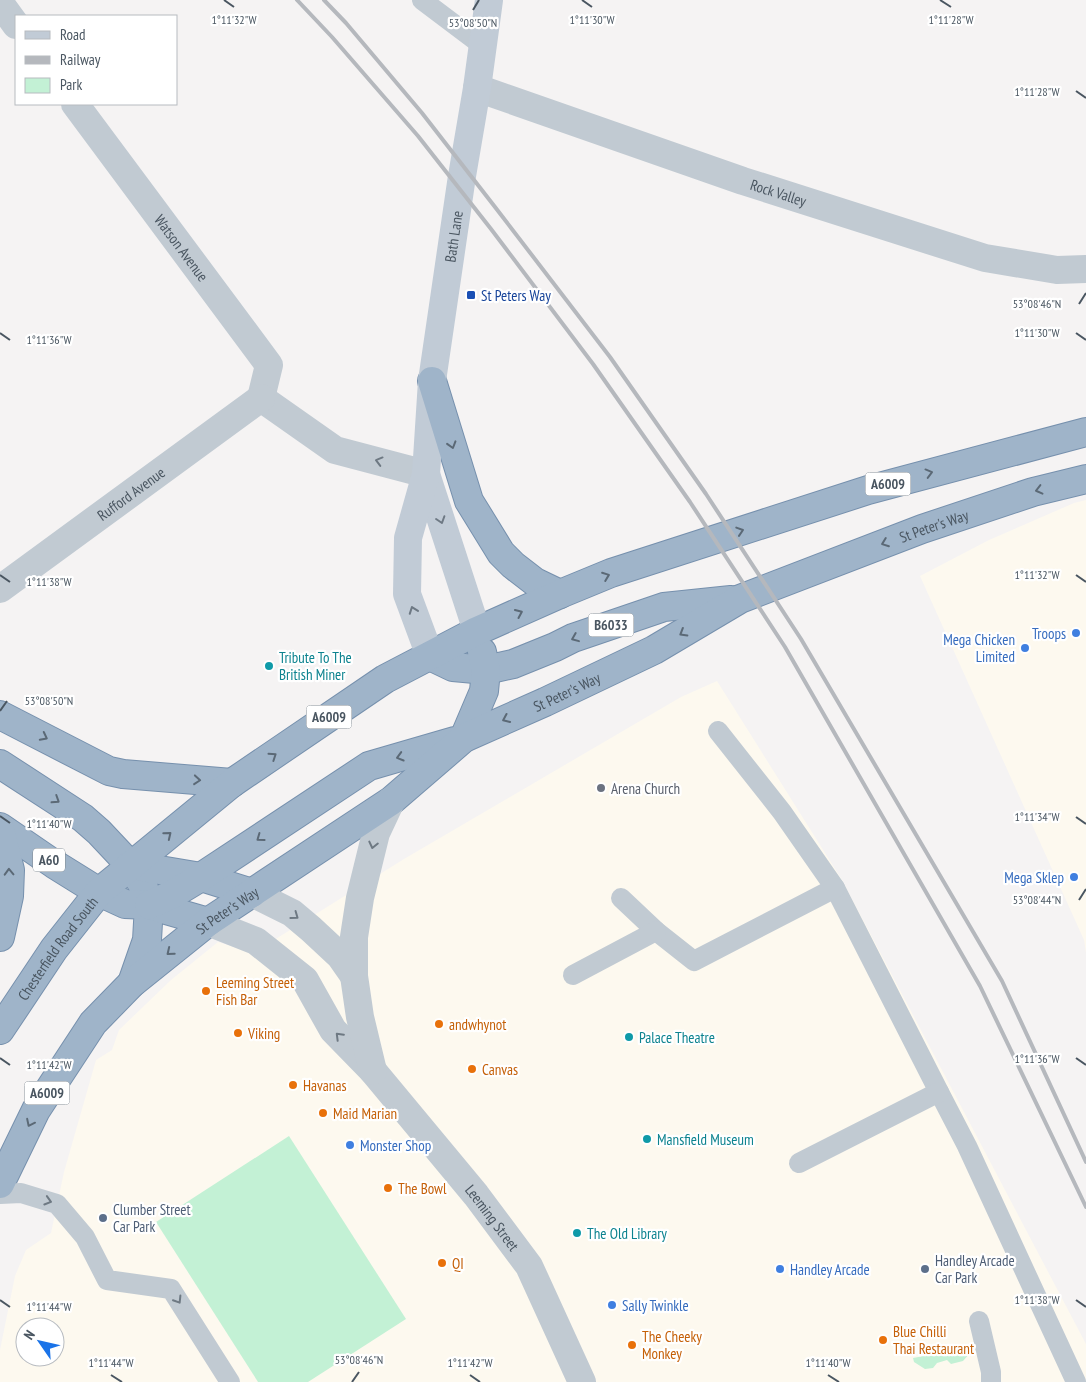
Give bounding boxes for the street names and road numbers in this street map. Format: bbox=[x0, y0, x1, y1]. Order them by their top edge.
street label: Rock Valley bbox=[748, 174, 809, 210]
street label: Bath Lane bbox=[440, 209, 466, 263]
street label: Watson Avenue bbox=[151, 210, 213, 285]
street label: Rufford Avenue bbox=[93, 462, 168, 524]
road number: A6009 bbox=[866, 472, 910, 496]
street label: St Peter's Way bbox=[896, 505, 971, 546]
road number: B6033 bbox=[588, 614, 634, 636]
street label: St Peter's Way bbox=[530, 668, 603, 716]
road number: A6009 bbox=[306, 706, 352, 729]
road number: A60 bbox=[33, 848, 65, 872]
street label: St Peter's Way bbox=[191, 882, 262, 938]
street label: Chesterfield Road South bbox=[13, 892, 102, 1004]
road number: A6009 bbox=[24, 1082, 70, 1104]
street label: Leeming Street bbox=[462, 1180, 524, 1254]

